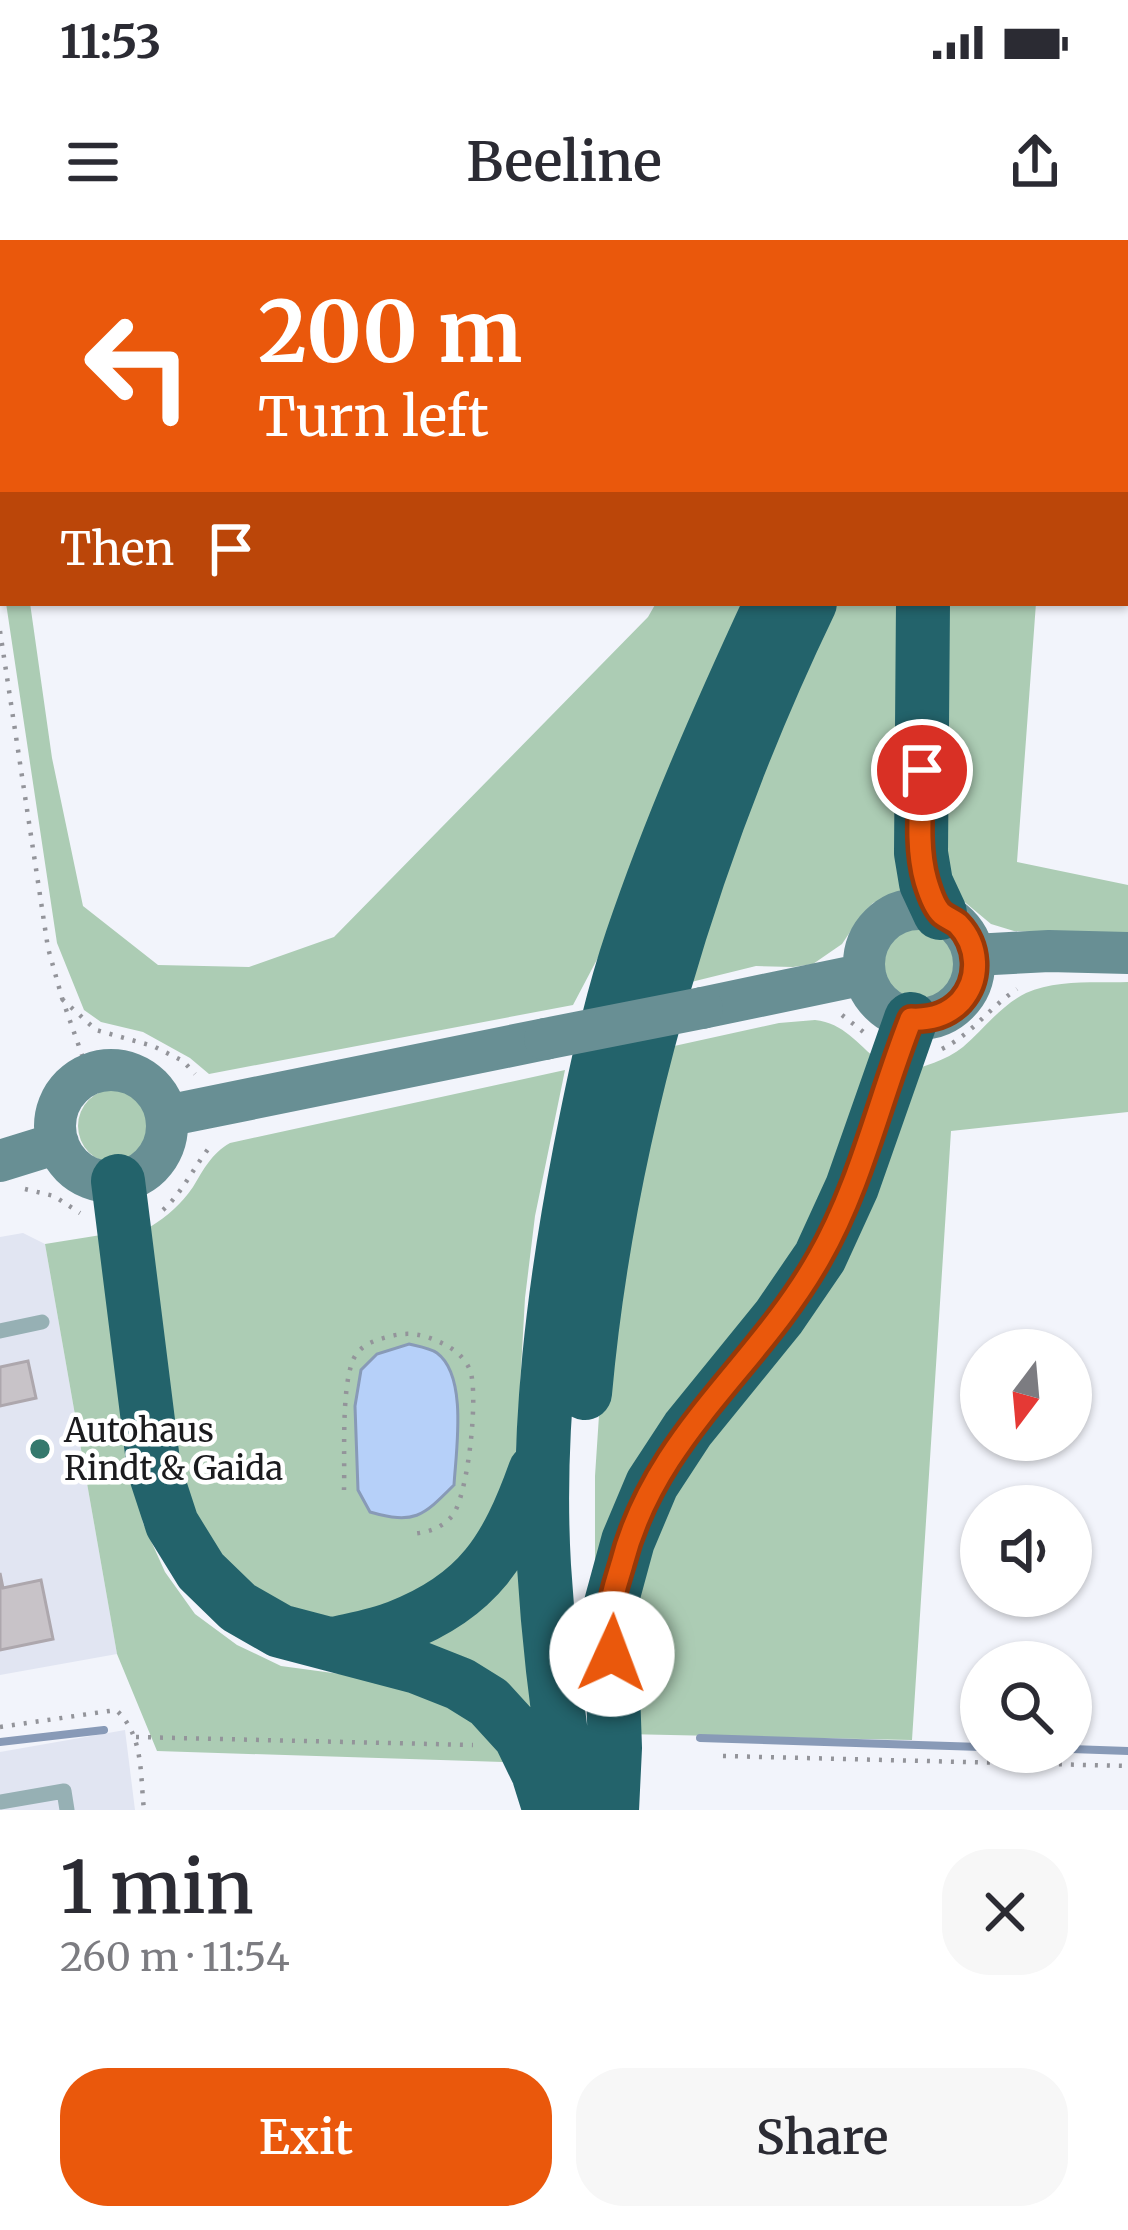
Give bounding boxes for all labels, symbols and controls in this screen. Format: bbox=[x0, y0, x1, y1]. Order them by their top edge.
text: 11:53 bbox=[60, 14, 161, 70]
text: Beeline bbox=[466, 128, 662, 196]
icon: menu bbox=[60, 129, 126, 195]
icon: share bbox=[1002, 129, 1068, 195]
text: 200 m bbox=[258, 279, 522, 385]
icon: left bbox=[60, 288, 216, 444]
text: Turn left bbox=[258, 383, 489, 451]
icon: arrive bbox=[198, 516, 264, 582]
text: Then bbox=[60, 521, 174, 577]
pin bbox=[871, 719, 973, 821]
icon: arrive bbox=[889, 737, 955, 803]
north arrow bbox=[960, 1329, 1092, 1461]
map controls bbox=[960, 1329, 1092, 1773]
place label: Autohaus Rindt & Gaida bbox=[63, 1410, 283, 1489]
marker: Autohaus Rindt & Gaida bbox=[27, 1436, 53, 1462]
button: sound bbox=[960, 1485, 1092, 1617]
position arrow bbox=[549, 1591, 675, 1717]
button: search bbox=[960, 1641, 1092, 1773]
text: 1 min bbox=[60, 1842, 254, 1933]
button: close bbox=[942, 1849, 1068, 1975]
text: 260 m · 11:54 bbox=[60, 1933, 290, 1982]
button: Exit bbox=[60, 2068, 552, 2206]
button: Share bbox=[576, 2068, 1068, 2206]

